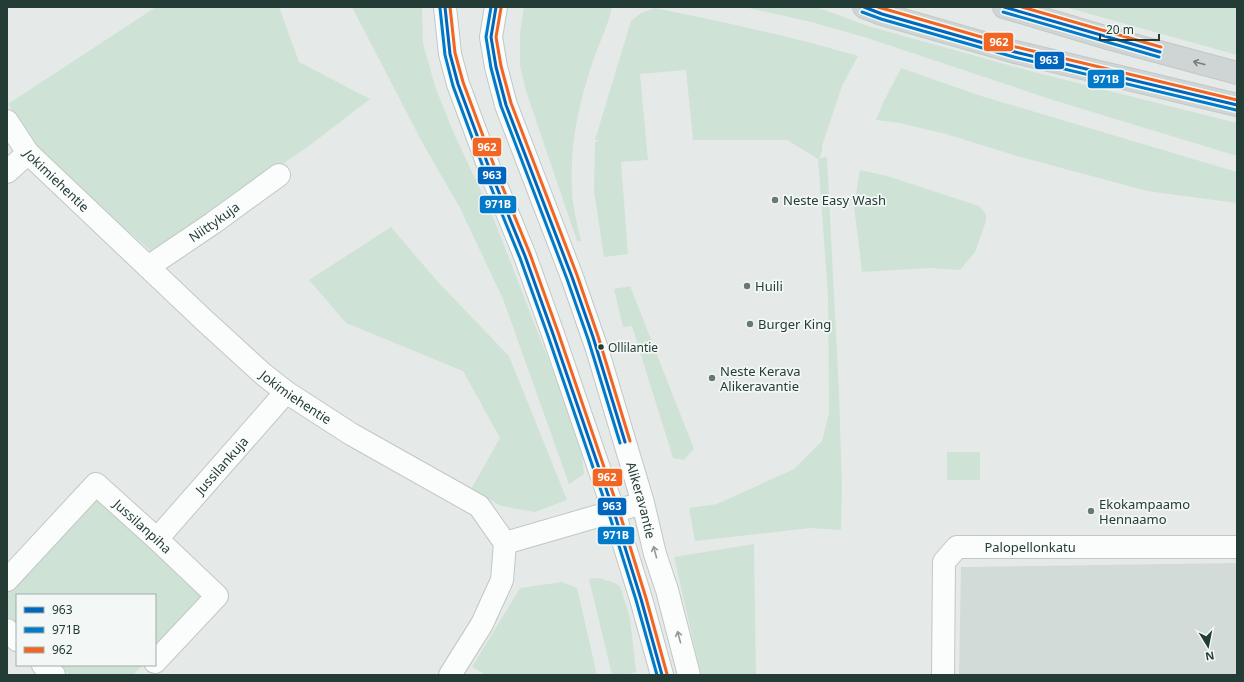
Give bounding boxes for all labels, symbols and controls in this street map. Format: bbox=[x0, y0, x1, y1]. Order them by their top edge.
scale bar bbox=[1100, 16, 1159, 42]
text: 20 m bbox=[1106, 21, 1134, 38]
line badge: 962 bbox=[983, 32, 1014, 52]
text: 962 bbox=[990, 34, 1008, 49]
line badge: 963 bbox=[1034, 51, 1065, 70]
text: 963 bbox=[1040, 52, 1058, 67]
one-way arrow bbox=[1193, 59, 1206, 66]
line badge: 971B bbox=[1087, 69, 1125, 89]
text: 971B bbox=[1093, 71, 1119, 86]
line badge: 962 bbox=[472, 137, 502, 157]
text: 962 bbox=[478, 139, 496, 154]
street label: Jokimiehentie bbox=[18, 145, 93, 216]
line badge: 963 bbox=[477, 166, 507, 185]
text: 963 bbox=[483, 167, 501, 182]
place label: Neste Easy Wash bbox=[783, 191, 886, 209]
line badge: 971B bbox=[479, 195, 517, 214]
marker: Neste Easy Wash bbox=[770, 195, 780, 205]
text: 971B bbox=[485, 196, 511, 211]
street label: Niittykuja bbox=[185, 198, 243, 246]
place label: Huili bbox=[755, 277, 783, 295]
marker: Huili bbox=[742, 281, 752, 291]
place label: Burger King bbox=[758, 315, 831, 333]
marker: Burger King bbox=[745, 319, 755, 329]
place label: Ollilantie bbox=[608, 339, 658, 356]
marker: Ollilantie bbox=[596, 342, 606, 352]
place label: Neste Kerava Alikeravantie bbox=[720, 362, 801, 395]
street label: Jokimiehentie bbox=[255, 365, 335, 428]
marker: Neste Kerava Alikeravantie bbox=[707, 373, 717, 383]
street label: Jussilankuja bbox=[190, 432, 252, 500]
street label: Alikeravantie bbox=[622, 459, 660, 540]
line badge: 962 bbox=[592, 468, 623, 487]
text: 962 bbox=[598, 469, 616, 484]
street label: Jussilanpiha bbox=[108, 494, 176, 557]
place label: Ekokampaamo Hennaamo bbox=[1099, 495, 1190, 528]
line badge: 963 bbox=[597, 497, 627, 516]
text: 963 bbox=[603, 498, 621, 513]
marker: Ekokampaamo Hennaamo bbox=[1086, 506, 1096, 516]
line badge: 971B bbox=[597, 526, 635, 545]
text: 971B bbox=[603, 527, 629, 542]
street label: Palopellonkatu bbox=[984, 538, 1076, 556]
one-way arrow bbox=[651, 546, 658, 559]
legend bbox=[16, 594, 156, 666]
text: 963 bbox=[52, 601, 73, 618]
text: 971B bbox=[52, 621, 81, 638]
north arrow bbox=[1188, 626, 1228, 666]
one-way arrow bbox=[675, 631, 683, 644]
text: 962 bbox=[52, 641, 73, 658]
text: N bbox=[1204, 648, 1216, 665]

